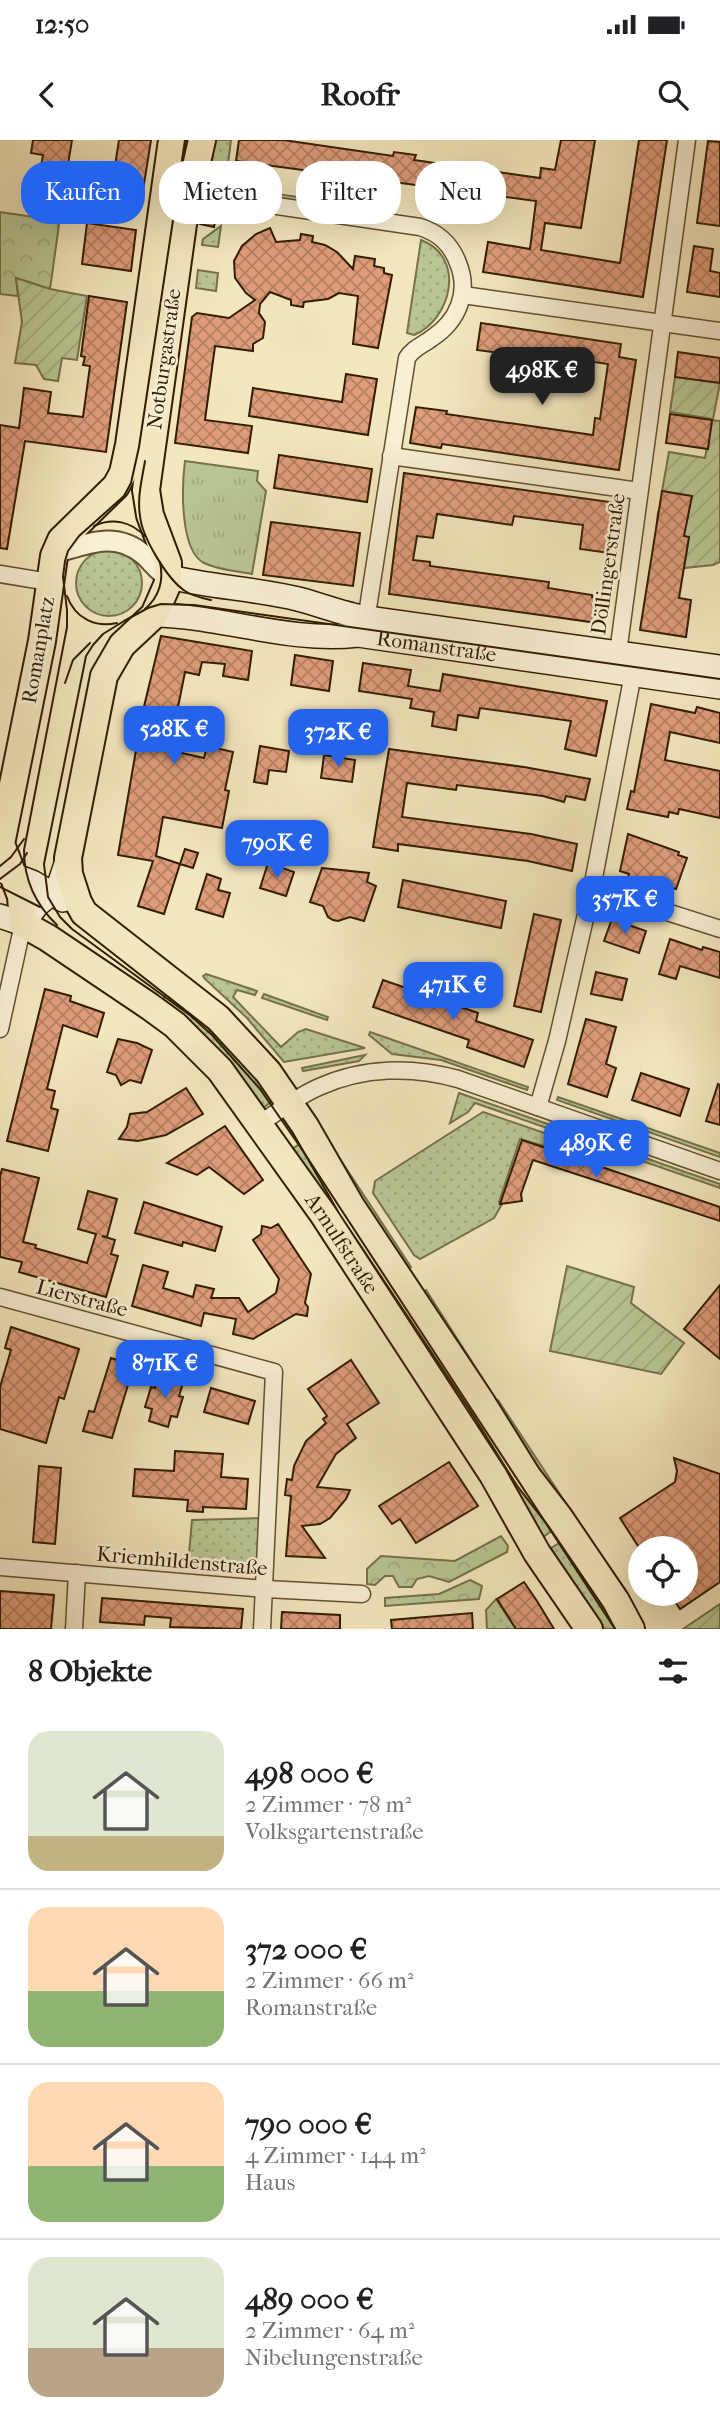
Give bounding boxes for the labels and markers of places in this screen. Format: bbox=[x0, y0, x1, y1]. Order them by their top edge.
pin: 498K € bbox=[485, 348, 599, 407]
pin: 528K € bbox=[117, 706, 231, 766]
pin: 372K € bbox=[281, 710, 395, 769]
pin: 790K € bbox=[220, 820, 334, 880]
pin: 357K € bbox=[568, 876, 682, 936]
pin: 471K € bbox=[396, 962, 510, 1022]
pin: 489K € bbox=[539, 1121, 653, 1180]
pin: 871K € bbox=[108, 1340, 222, 1400]

